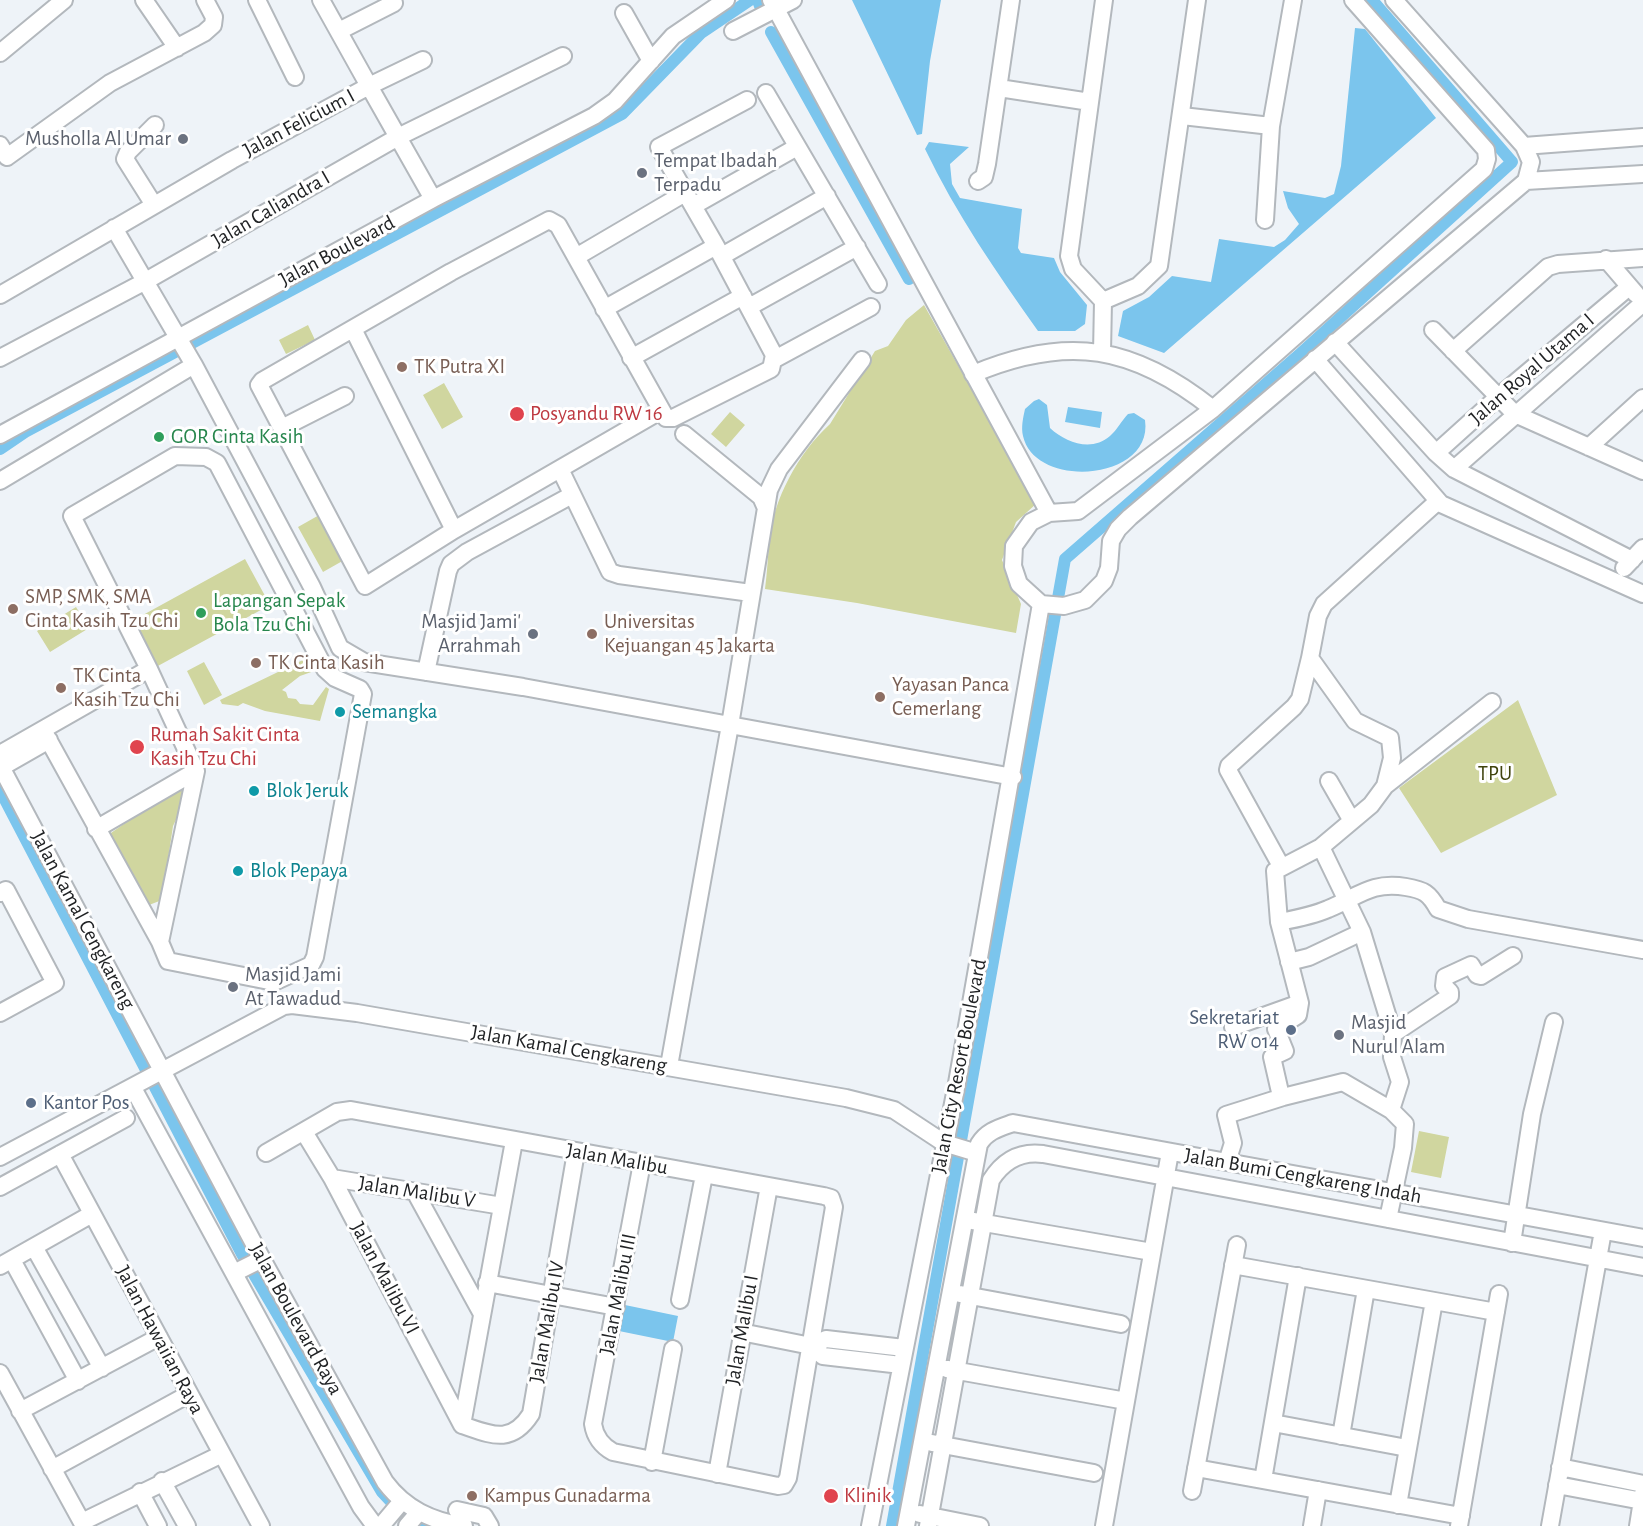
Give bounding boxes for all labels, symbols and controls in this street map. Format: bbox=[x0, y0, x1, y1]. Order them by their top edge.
street label: Jalan Felicium I bbox=[239, 83, 359, 163]
place label: Musholla Al Umar bbox=[25, 126, 171, 152]
marker: Musholla Al Umar bbox=[176, 132, 190, 146]
place label: Tempat Ibadah Terpadu bbox=[654, 148, 778, 198]
street label: Jalan Caliandra I bbox=[207, 165, 335, 253]
marker: Tempat Ibadah Terpadu bbox=[635, 166, 649, 180]
street label: Jalan Boulevard bbox=[275, 210, 399, 292]
street label: Jalan Royal Utama I bbox=[1464, 308, 1600, 430]
place label: TK Putra XI bbox=[414, 354, 505, 380]
marker: TK Putra XI bbox=[395, 360, 409, 374]
place label: Posyandu RW 16 bbox=[530, 401, 663, 427]
marker: Posyandu RW 16 bbox=[508, 405, 526, 423]
place label: GOR Cinta Kasih bbox=[171, 424, 304, 450]
marker: GOR Cinta Kasih bbox=[152, 430, 166, 444]
place label: SMP, SMK, SMA Cinta Kasih Tzu Chi bbox=[25, 584, 179, 634]
place label: Lapangan Sepak Bola Tzu Chi bbox=[213, 588, 345, 638]
marker: SMP, SMK, SMA Cinta Kasih Tzu Chi bbox=[6, 602, 20, 616]
marker: Lapangan Sepak Bola Tzu Chi bbox=[194, 606, 208, 620]
place label: Masjid Jami' Arrahmah bbox=[421, 609, 521, 659]
place label: Universitas Kejuangan 45 Jakarta bbox=[604, 609, 775, 659]
marker: Masjid Jami' Arrahmah bbox=[526, 627, 540, 641]
marker: Universitas Kejuangan 45 Jakarta bbox=[585, 627, 599, 641]
place label: TK Cinta Kasih bbox=[268, 650, 385, 676]
marker: TK Cinta Kasih bbox=[249, 656, 263, 670]
place label: TK Cinta Kasih Tzu Chi bbox=[73, 663, 180, 713]
place label: Yayasan Panca Cemerlang bbox=[892, 672, 1009, 722]
marker: TK Cinta Kasih Tzu Chi bbox=[54, 681, 68, 695]
marker: Yayasan Panca Cemerlang bbox=[873, 690, 887, 704]
place label: Semangka bbox=[352, 699, 437, 725]
marker: Semangka bbox=[333, 705, 347, 719]
place label: Rumah Sakit Cinta Kasih Tzu Chi bbox=[150, 722, 300, 772]
marker: Rumah Sakit Cinta Kasih Tzu Chi bbox=[128, 738, 146, 756]
park label: TPU bbox=[1478, 761, 1512, 787]
place label: Blok Jeruk bbox=[266, 778, 349, 804]
marker: Blok Jeruk bbox=[247, 784, 261, 798]
street label: Jalan Kamal Cengkareng bbox=[25, 827, 141, 1013]
place label: Blok Pepaya bbox=[250, 858, 348, 884]
marker: Blok Pepaya bbox=[231, 864, 245, 878]
street label: Jalan City Resort Boulevard bbox=[926, 957, 992, 1175]
place label: Masjid Jami At Tawadud bbox=[245, 962, 341, 1012]
marker: Masjid Jami At Tawadud bbox=[226, 980, 240, 994]
place label: Sekretariat RW 014 bbox=[1189, 1005, 1279, 1055]
place label: Masjid Nurul Alam bbox=[1351, 1010, 1445, 1060]
street label: Jalan Kamal Cengkareng bbox=[469, 1019, 669, 1079]
marker: Sekretariat RW 014 bbox=[1284, 1023, 1298, 1037]
marker: Masjid Nurul Alam bbox=[1332, 1028, 1346, 1042]
place label: Kantor Pos bbox=[43, 1090, 129, 1116]
marker: Kantor Pos bbox=[24, 1096, 38, 1110]
street label: Jalan Malibu bbox=[564, 1138, 670, 1180]
street label: Jalan Bumi Cengkareng Indah bbox=[1182, 1143, 1424, 1209]
street label: Jalan Malibu V bbox=[357, 1170, 477, 1214]
street label: Jalan Malibu VI bbox=[345, 1218, 425, 1338]
street label: Jalan Malibu III bbox=[594, 1231, 642, 1357]
street label: Jalan Boulevard Raya bbox=[244, 1239, 348, 1399]
street label: Jalan Malibu IV bbox=[524, 1259, 570, 1385]
street label: Jalan Hawaiian Raya bbox=[110, 1261, 210, 1419]
street label: Jalan Malibu I bbox=[720, 1273, 764, 1387]
place label: Kampus Gunadarma bbox=[484, 1483, 651, 1509]
place label: Klinik bbox=[844, 1483, 891, 1509]
marker: Klinik bbox=[822, 1487, 840, 1505]
marker: Kampus Gunadarma bbox=[465, 1489, 479, 1503]

